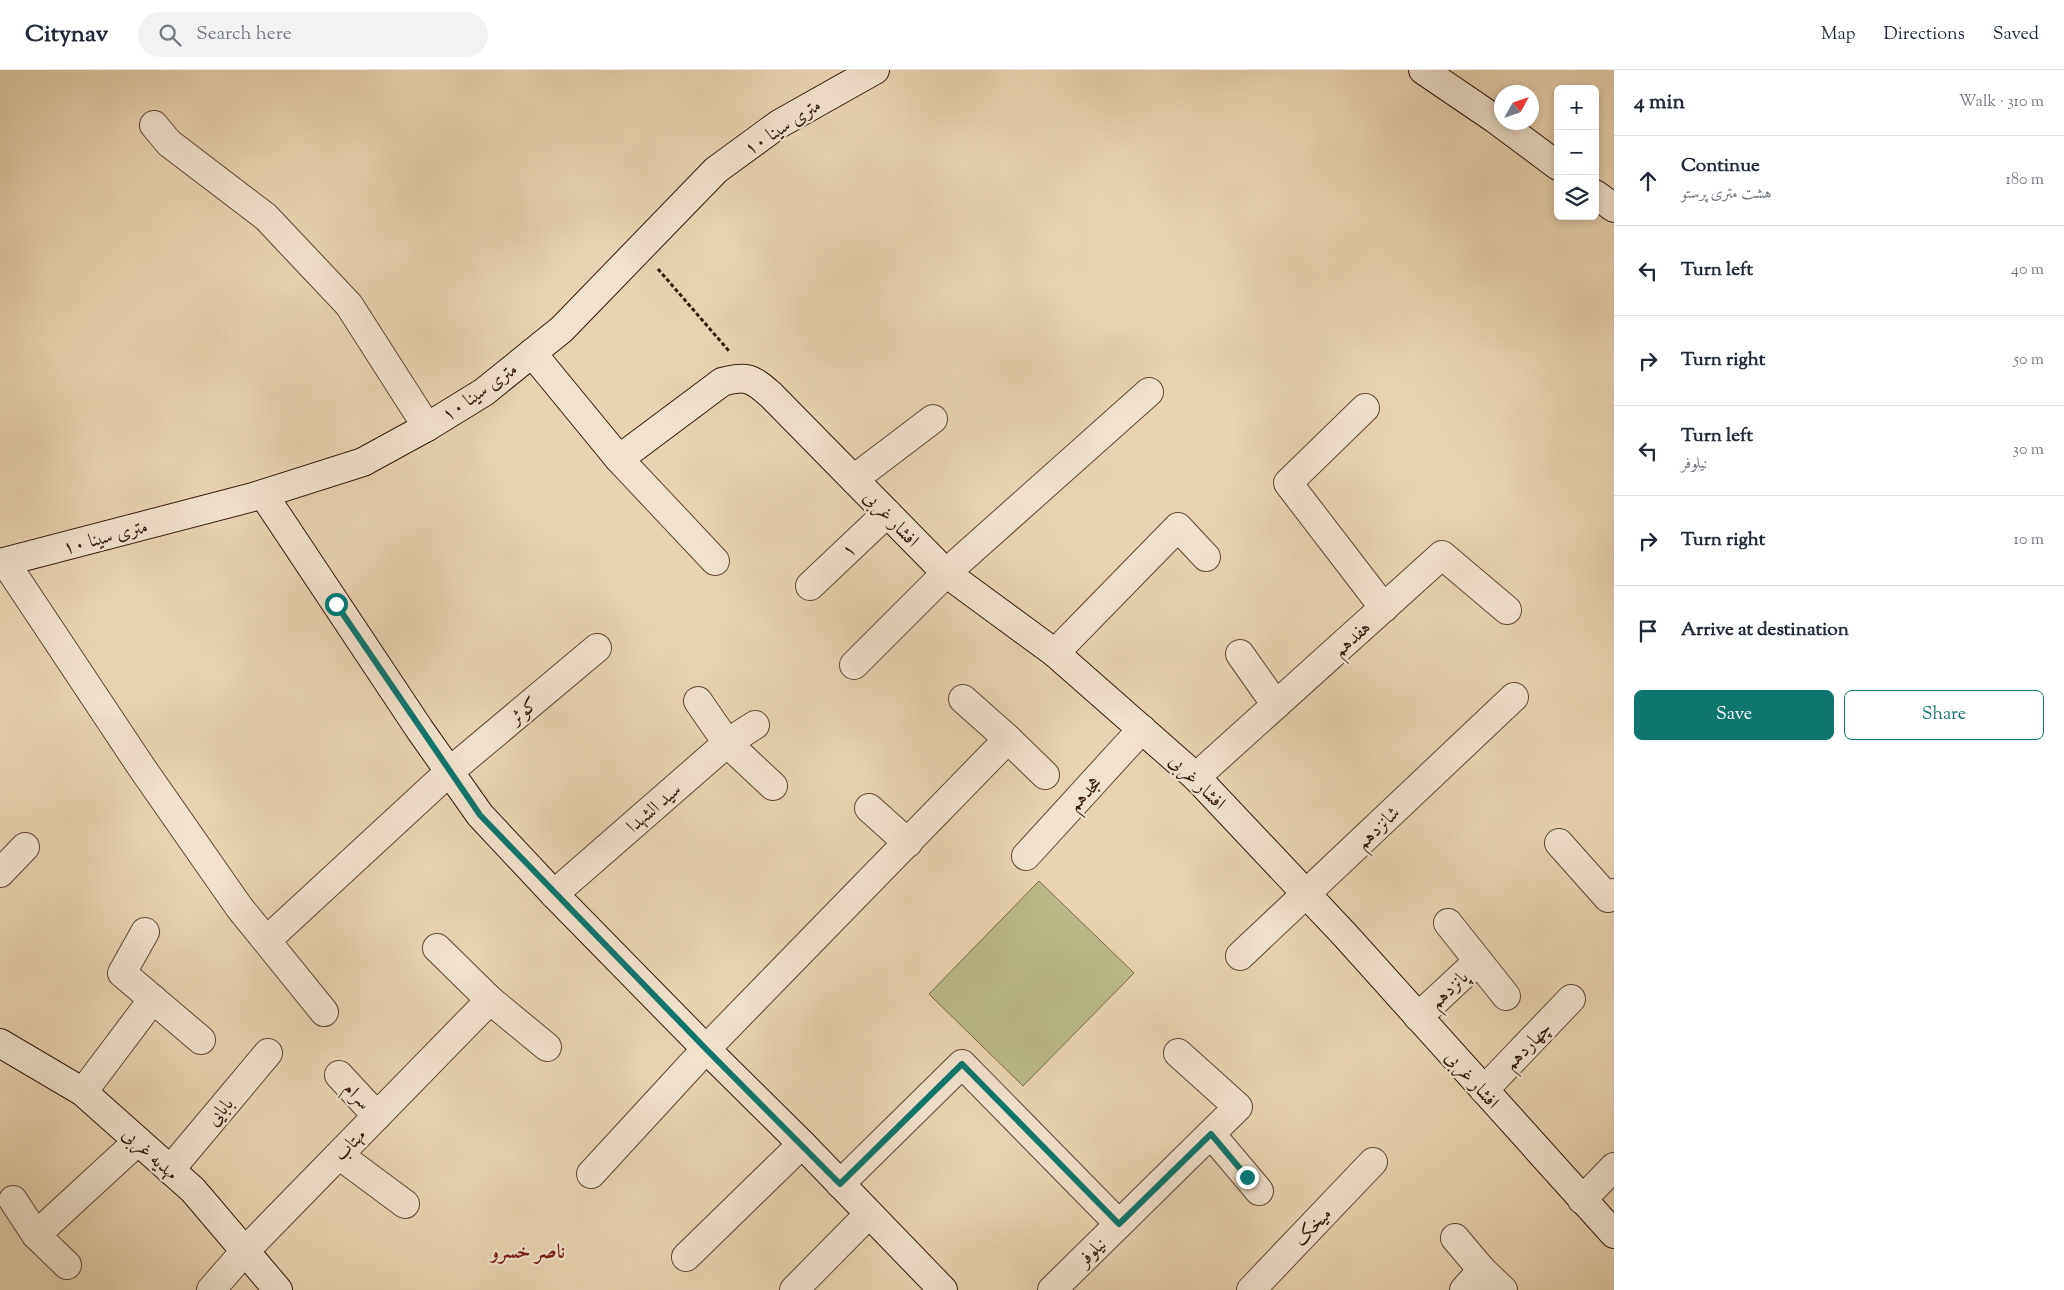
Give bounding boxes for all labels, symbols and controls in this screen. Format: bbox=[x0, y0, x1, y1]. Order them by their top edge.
search box bbox=[138, 12, 488, 57]
text: Citynav bbox=[25, 18, 108, 52]
icon: search bbox=[156, 21, 184, 49]
text: Search here bbox=[196, 21, 292, 48]
text: Map bbox=[1821, 22, 1856, 48]
text: Directions bbox=[1884, 22, 1965, 48]
text: Saved bbox=[1993, 22, 2039, 48]
north arrow bbox=[1494, 85, 1539, 130]
map controls bbox=[1554, 85, 1599, 220]
button: + bbox=[1554, 85, 1599, 130]
text: 4 min bbox=[1634, 88, 1685, 118]
text: Walk · 310 m bbox=[1959, 91, 2044, 114]
street label: ۱۰ متری سینا bbox=[739, 93, 827, 163]
button: − bbox=[1554, 130, 1599, 175]
text: Continue bbox=[1681, 153, 1760, 180]
icon: ahead bbox=[1634, 167, 1662, 195]
text: 180 m bbox=[2005, 169, 2044, 192]
button: layers bbox=[1554, 175, 1599, 220]
text: هشت متری پرستو bbox=[1681, 183, 1772, 206]
icon: left bbox=[1634, 257, 1662, 285]
text: Turn left bbox=[1681, 257, 1753, 284]
text: 40 m bbox=[2011, 259, 2044, 282]
icon: right bbox=[1634, 347, 1662, 375]
text: Turn right bbox=[1681, 347, 1765, 374]
text: 50 m bbox=[2013, 349, 2044, 372]
street label: ۱۰ متری سینا bbox=[437, 357, 524, 429]
text: Turn left bbox=[1681, 423, 1753, 450]
icon: left bbox=[1634, 437, 1662, 465]
text: 30 m bbox=[2013, 439, 2044, 462]
text: نیلوفر bbox=[1681, 453, 1707, 476]
street label: افشار غربی bbox=[856, 485, 924, 554]
street label: ۱۰ متری سینا bbox=[60, 514, 151, 563]
icon: right bbox=[1634, 527, 1662, 555]
text: Turn right bbox=[1681, 527, 1765, 554]
text: 10 m bbox=[2014, 529, 2044, 552]
street label: ۱ bbox=[836, 537, 863, 564]
route start bbox=[325, 593, 348, 616]
street label: هفدهم bbox=[1328, 615, 1380, 667]
icon: arrive bbox=[1634, 617, 1662, 645]
text: Arrive at destination bbox=[1681, 617, 1849, 644]
button: Save bbox=[1634, 690, 1834, 740]
button: Share bbox=[1844, 690, 2044, 740]
street label: کوثر bbox=[503, 692, 545, 733]
street label: افشار غربی bbox=[1162, 749, 1231, 817]
street label: هجدهم bbox=[1062, 771, 1111, 820]
street label: سید الشهدا bbox=[621, 777, 688, 840]
street label: شانزدهم bbox=[1350, 801, 1409, 859]
street label: پانزدهم bbox=[1424, 964, 1479, 1018]
street label: چهاردهم bbox=[1499, 1016, 1561, 1079]
street label: افشار غربی bbox=[1438, 1046, 1505, 1116]
street label: سرام bbox=[335, 1077, 376, 1117]
street label: بابایی bbox=[201, 1092, 241, 1133]
street label: مهدیه غربی bbox=[115, 1122, 183, 1187]
street label: مهتاب bbox=[328, 1123, 373, 1168]
route end bbox=[1236, 1166, 1259, 1189]
street label: میخک bbox=[1288, 1202, 1339, 1253]
street label: نیلوفر bbox=[1071, 1232, 1113, 1275]
district label: ناصر خسرو bbox=[489, 1239, 565, 1268]

